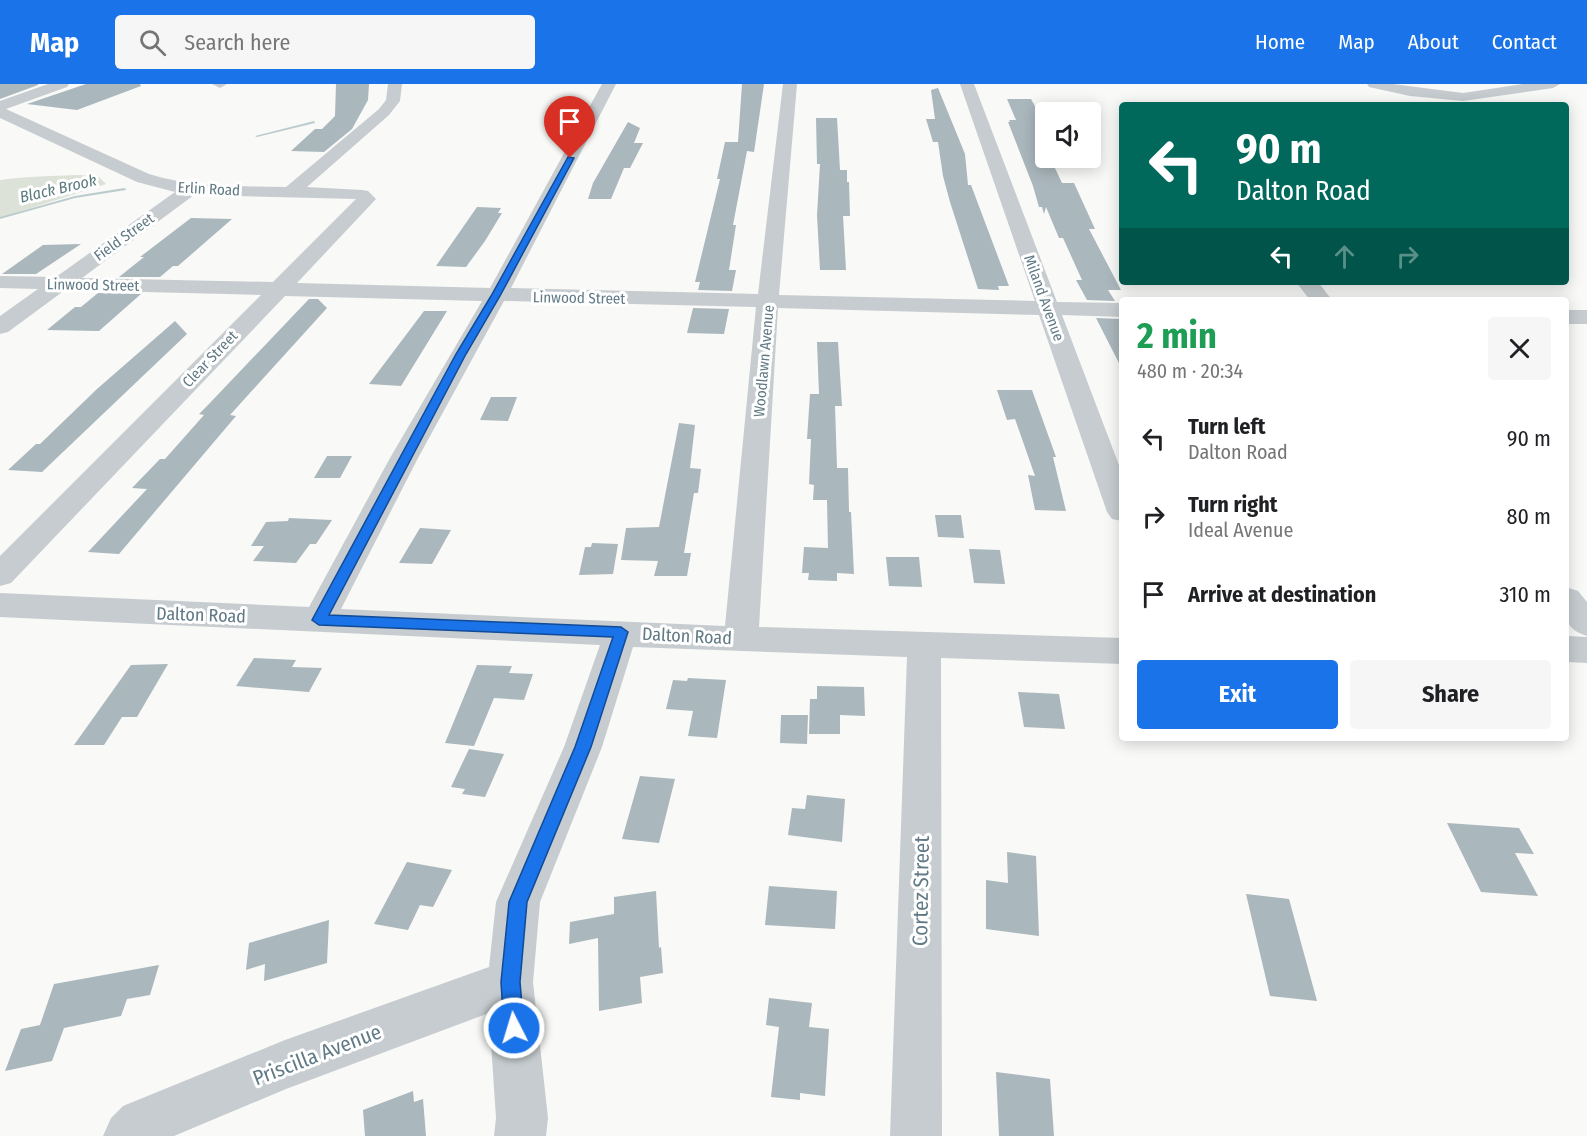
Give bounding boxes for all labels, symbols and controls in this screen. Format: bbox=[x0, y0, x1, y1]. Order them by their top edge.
search box bbox=[115, 15, 535, 69]
text: Map bbox=[30, 26, 79, 59]
icon: search bbox=[136, 26, 169, 59]
text: Search here bbox=[184, 29, 290, 56]
text: Home bbox=[1255, 29, 1305, 55]
text: Map bbox=[1338, 29, 1375, 55]
text: About bbox=[1408, 29, 1459, 55]
text: Contact bbox=[1492, 29, 1557, 55]
pin bbox=[544, 96, 595, 158]
map controls bbox=[1035, 102, 1101, 168]
button: sound bbox=[1035, 102, 1101, 168]
icon: arrive bbox=[553, 105, 586, 138]
text: 90 m bbox=[1236, 124, 1321, 174]
icon: left bbox=[1137, 126, 1215, 204]
water label: Black Brook bbox=[18, 170, 98, 207]
text: Dalton Road bbox=[1236, 175, 1371, 207]
street label: Erlin Road bbox=[177, 178, 241, 200]
street label: Field Street bbox=[91, 209, 158, 265]
icon: left bbox=[1265, 240, 1298, 273]
icon: ahead bbox=[1328, 240, 1361, 273]
icon: right bbox=[1391, 240, 1424, 273]
street label: Miland Avenue bbox=[1020, 253, 1068, 343]
street label: Linwood Street bbox=[47, 275, 139, 295]
street label: Linwood Street bbox=[533, 288, 625, 308]
street label: Woodlawn Avenue bbox=[750, 304, 778, 418]
text: 2 min bbox=[1137, 314, 1217, 358]
button: close bbox=[1488, 317, 1551, 380]
street label: Clear Street bbox=[179, 327, 241, 391]
text: 480 m · 20:34 bbox=[1137, 359, 1243, 383]
text: Turn left bbox=[1188, 413, 1266, 440]
icon: left bbox=[1137, 422, 1170, 455]
text: 90 m bbox=[1507, 425, 1551, 452]
text: Dalton Road bbox=[1188, 440, 1288, 464]
text: Turn right bbox=[1188, 491, 1277, 518]
icon: right bbox=[1137, 500, 1170, 533]
text: 80 m bbox=[1506, 503, 1551, 530]
text: Ideal Avenue bbox=[1188, 518, 1293, 542]
icon: arrive bbox=[1137, 578, 1170, 611]
text: Arrive at destination bbox=[1188, 581, 1376, 608]
text: 310 m bbox=[1499, 581, 1551, 608]
street label: Dalton Road bbox=[156, 602, 246, 628]
street label: Dalton Road bbox=[642, 623, 732, 649]
button: Exit bbox=[1137, 660, 1338, 729]
button: Share bbox=[1350, 660, 1551, 729]
street label: Cortez Street bbox=[907, 836, 935, 946]
position arrow bbox=[482, 996, 546, 1060]
street label: Priscilla Avenue bbox=[249, 1019, 385, 1091]

